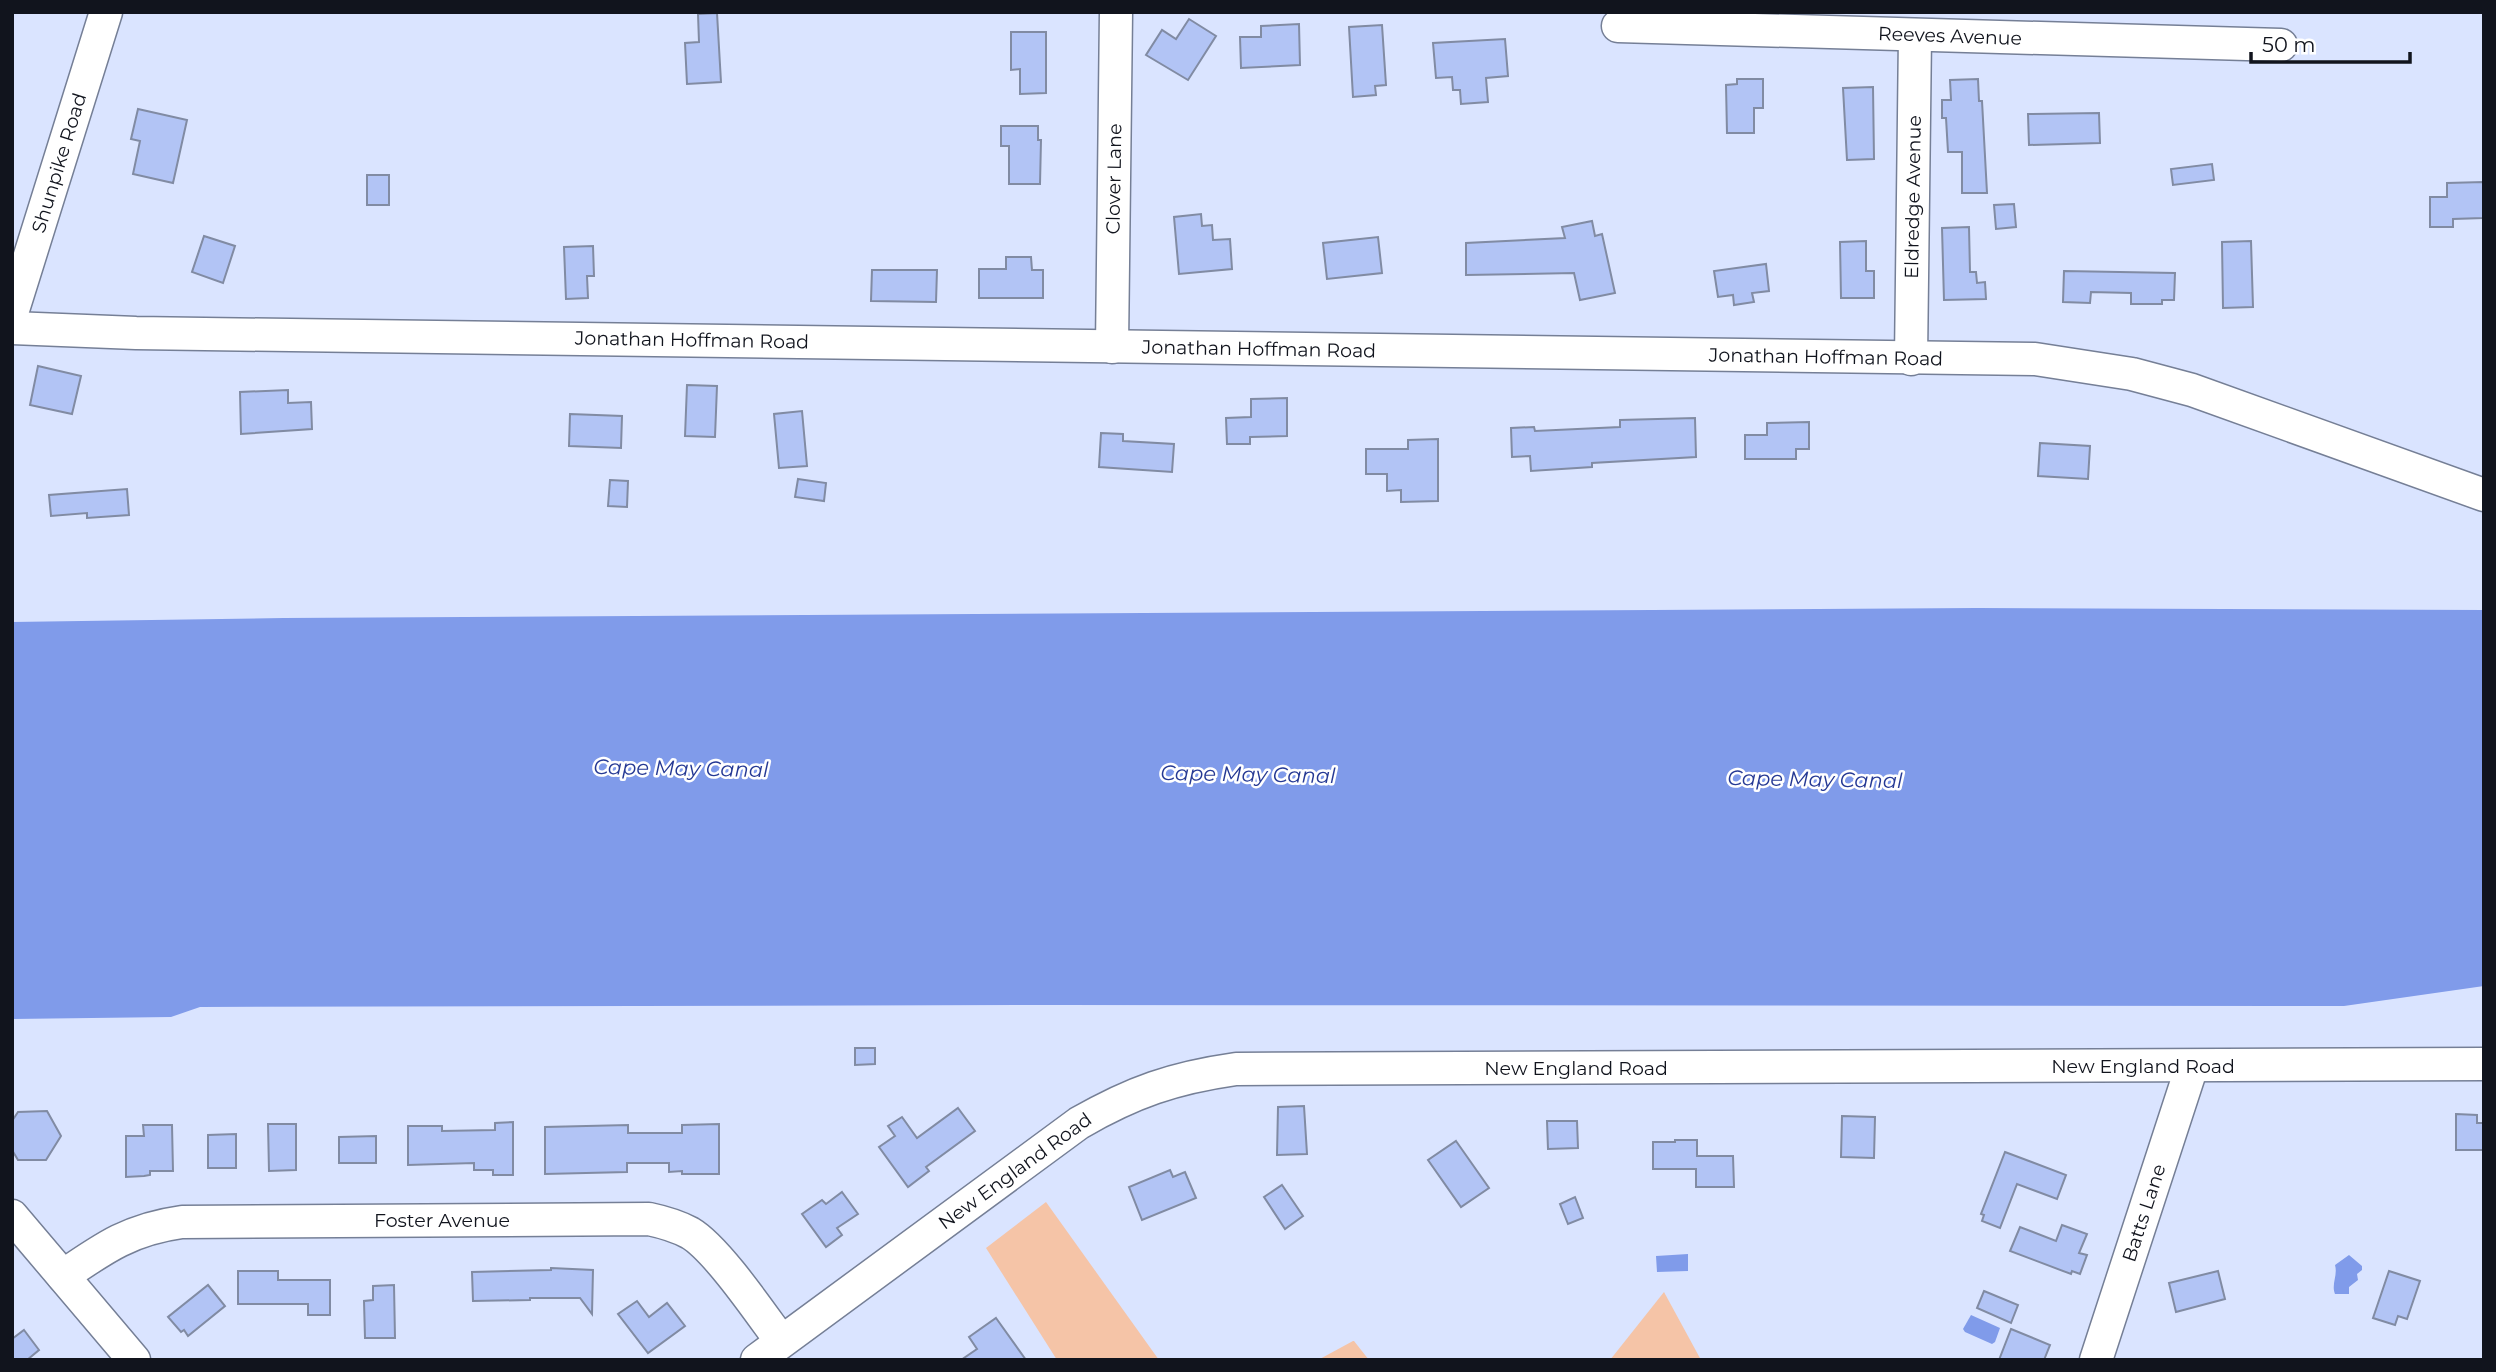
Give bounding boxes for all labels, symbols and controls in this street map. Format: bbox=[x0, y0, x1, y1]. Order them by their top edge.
scale bar bbox=[2251, 21, 2410, 65]
street label: Reeves Avenue bbox=[1878, 22, 2022, 50]
text: 50 m bbox=[2262, 32, 2316, 57]
street label: Shunpike Road bbox=[27, 90, 91, 236]
street label: Eldredge Avenue bbox=[1900, 115, 1926, 279]
street label: Clover Lane bbox=[1102, 123, 1126, 235]
street label: Jonathan Hoffman Road bbox=[574, 326, 809, 354]
street label: Jonathan Hoffman Road bbox=[1141, 335, 1376, 363]
street label: Jonathan Hoffman Road bbox=[1708, 343, 1943, 371]
water label: Cape May Canal bbox=[593, 754, 769, 782]
water label: Cape May Canal bbox=[1160, 760, 1336, 788]
water label: Cape May Canal bbox=[1727, 765, 1903, 793]
street label: New England Road bbox=[2051, 1055, 2235, 1078]
street label: New England Road bbox=[1484, 1057, 1668, 1080]
street label: New England Road bbox=[934, 1108, 1096, 1234]
street label: Batts Lane bbox=[2117, 1161, 2171, 1265]
street label: Foster Avenue bbox=[374, 1209, 510, 1232]

